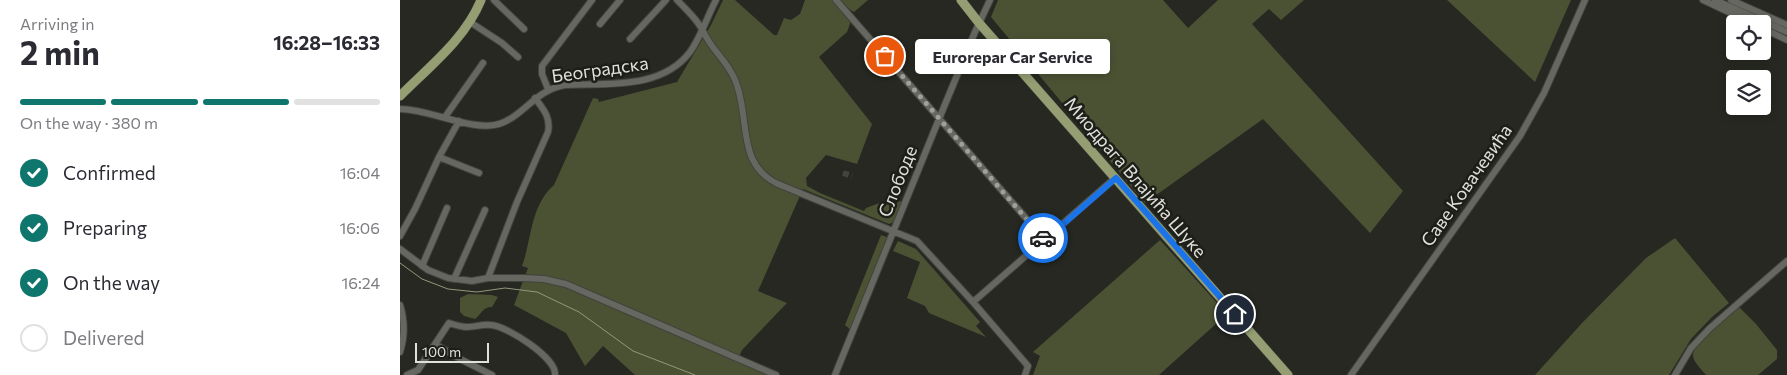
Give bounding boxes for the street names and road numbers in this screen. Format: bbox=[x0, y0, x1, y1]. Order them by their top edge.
street label: Београдска bbox=[550, 51, 650, 87]
street label: Миодрага Влајића Шуке bbox=[1060, 92, 1212, 262]
street label: Саве Ковачевића bbox=[1416, 120, 1516, 250]
street label: Слободе bbox=[873, 142, 921, 220]

